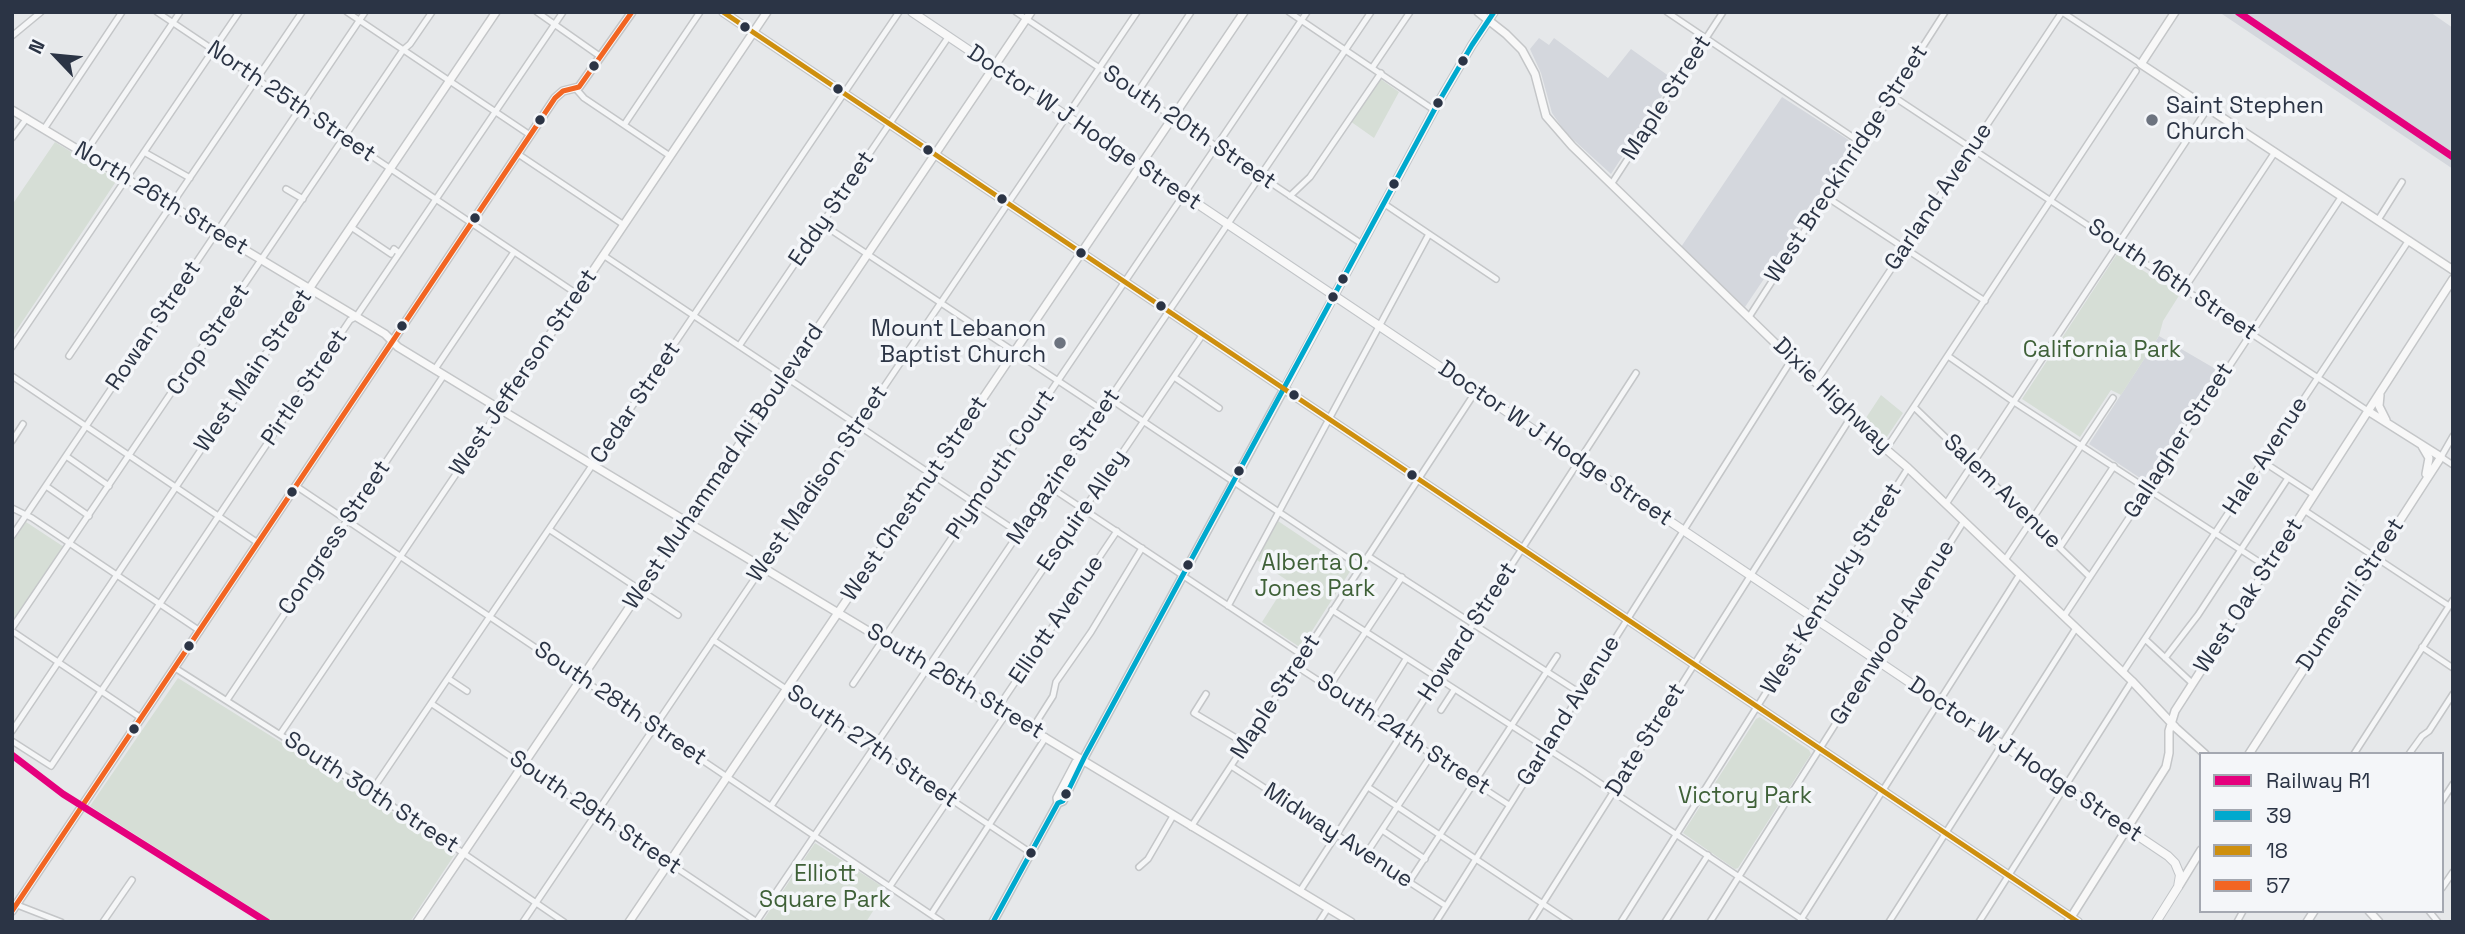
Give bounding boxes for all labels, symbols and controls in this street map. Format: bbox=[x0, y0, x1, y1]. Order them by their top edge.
unlabelled marker bbox=[738, 20, 752, 34]
north arrow bbox=[21, 21, 91, 91]
street label: Maple Street bbox=[1616, 30, 1718, 166]
text: N bbox=[23, 35, 51, 58]
street label: North 25th Street bbox=[202, 35, 380, 169]
street label: Doctor W J Hodge Street bbox=[962, 39, 1206, 217]
street label: West Breckinridge Street bbox=[1760, 40, 1934, 288]
unlabelled marker bbox=[1456, 54, 1470, 68]
unlabelled marker bbox=[587, 59, 601, 73]
street label: South 20th Street bbox=[1097, 60, 1281, 196]
unlabelled marker bbox=[831, 82, 845, 96]
place label: Saint Stephen Church bbox=[2166, 93, 2324, 147]
unlabelled marker bbox=[1431, 96, 1445, 110]
marker: Saint Stephen Church bbox=[2144, 112, 2160, 128]
unlabelled marker bbox=[533, 113, 547, 127]
street label: Garland Avenue bbox=[1879, 118, 1999, 276]
street label: North 26th Street bbox=[69, 136, 253, 262]
unlabelled marker bbox=[921, 143, 935, 157]
street label: Eddy Street bbox=[783, 146, 881, 272]
unlabelled marker bbox=[1387, 177, 1401, 191]
unlabelled marker bbox=[995, 192, 1009, 206]
unlabelled marker bbox=[468, 211, 482, 225]
street label: South 16th Street bbox=[2082, 213, 2262, 347]
unlabelled marker bbox=[1074, 246, 1088, 260]
street label: Rowan Street bbox=[101, 256, 207, 396]
street label: West Jefferson Street bbox=[444, 264, 604, 482]
unlabelled marker bbox=[1336, 272, 1350, 286]
street label: Crop Street bbox=[162, 279, 256, 401]
street label: West Main Street bbox=[189, 284, 319, 458]
unlabelled marker bbox=[1326, 290, 1340, 304]
unlabelled marker bbox=[1154, 299, 1168, 313]
place label: Mount Lebanon Baptist Church bbox=[871, 316, 1046, 370]
unlabelled marker bbox=[395, 319, 409, 333]
street label: West Muhammad Ali Boulevard bbox=[618, 319, 830, 615]
street label: Pirtle Street bbox=[256, 325, 354, 451]
street label: Dixie Highway bbox=[1767, 332, 1897, 460]
marker: Mount Lebanon Baptist Church bbox=[1052, 335, 1068, 351]
street label: Cedar Street bbox=[585, 337, 687, 469]
park label: California Park bbox=[2023, 337, 2181, 365]
street label: Doctor W J Hodge Street bbox=[1433, 355, 1677, 533]
street label: Gallagher Street bbox=[2118, 358, 2240, 524]
street label: West Madison Street bbox=[742, 380, 894, 588]
street label: Magazine Street bbox=[1002, 384, 1126, 550]
street label: Plymouth Court bbox=[941, 385, 1061, 545]
unlabelled marker bbox=[1287, 388, 1301, 402]
street label: West Chestnut Street bbox=[836, 391, 994, 607]
street label: Hale Avenue bbox=[2218, 392, 2314, 520]
street label: Salem Avenue bbox=[1937, 429, 2067, 555]
street label: Esquire Alley bbox=[1032, 445, 1134, 577]
street label: Congress Street bbox=[273, 456, 397, 620]
unlabelled marker bbox=[1232, 464, 1246, 478]
unlabelled marker bbox=[1405, 468, 1419, 482]
street label: West Kentucky Street bbox=[1756, 478, 1908, 700]
unlabelled marker bbox=[285, 485, 299, 499]
street label: West Oak Street bbox=[2189, 513, 2309, 679]
street label: Dumesnil Street bbox=[2291, 514, 2411, 676]
street label: Greenwood Avenue bbox=[1825, 535, 1961, 731]
street label: Elliott Avenue bbox=[1004, 550, 1110, 690]
park label: Alberta O. Jones Park bbox=[1255, 550, 1375, 604]
street label: Howard Street bbox=[1413, 557, 1523, 707]
unlabelled marker bbox=[1181, 558, 1195, 572]
street label: South 26th Street bbox=[861, 618, 1049, 746]
street label: Maple Street bbox=[1225, 629, 1327, 765]
street label: Garland Avenue bbox=[1512, 631, 1626, 791]
street label: South 28th Street bbox=[529, 636, 711, 772]
unlabelled marker bbox=[182, 639, 196, 653]
street label: South 24th Street bbox=[1311, 669, 1495, 801]
street label: Doctor W J Hodge Street bbox=[1903, 671, 2147, 849]
street label: South 27th Street bbox=[781, 679, 963, 815]
street label: Date Street bbox=[1600, 679, 1692, 801]
unlabelled marker bbox=[127, 722, 141, 736]
street label: South 30th Street bbox=[279, 726, 463, 860]
street label: South 29th Street bbox=[504, 745, 686, 881]
legend bbox=[2199, 752, 2444, 913]
text: Railway R1 bbox=[2266, 767, 2370, 794]
street label: Midway Avenue bbox=[1258, 777, 1418, 895]
park label: Victory Park bbox=[1678, 783, 1812, 811]
unlabelled marker bbox=[1059, 787, 1073, 801]
text: 39 bbox=[2266, 802, 2292, 829]
text: 18 bbox=[2266, 837, 2288, 864]
unlabelled marker bbox=[1024, 846, 1038, 860]
park label: Elliott Square Park bbox=[759, 861, 891, 915]
text: 57 bbox=[2266, 872, 2290, 899]

